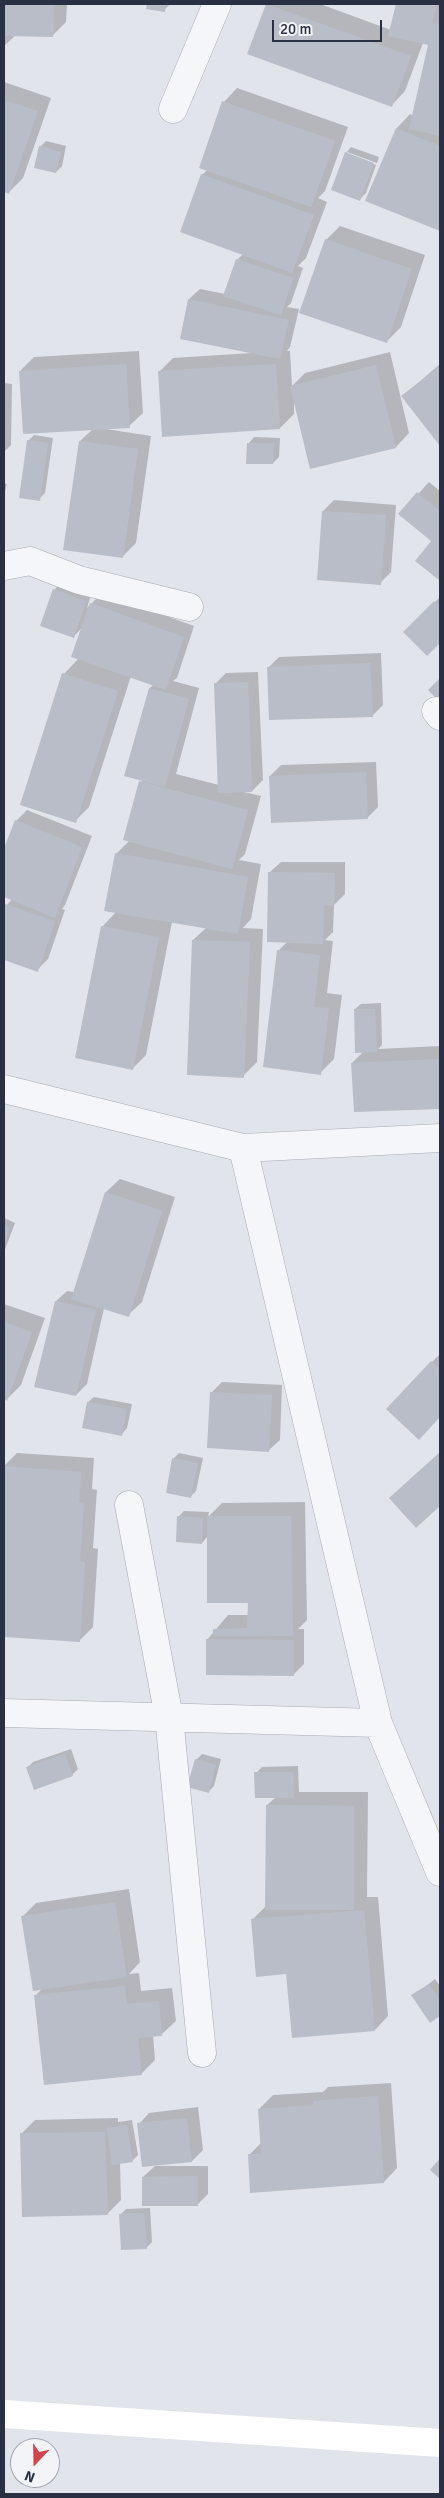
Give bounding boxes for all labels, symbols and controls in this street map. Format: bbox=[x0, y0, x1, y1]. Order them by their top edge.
scale bar bbox=[274, 10, 384, 42]
text: 20 m bbox=[280, 20, 311, 38]
north arrow bbox=[10, 2438, 60, 2488]
text: N bbox=[22, 2467, 37, 2486]

